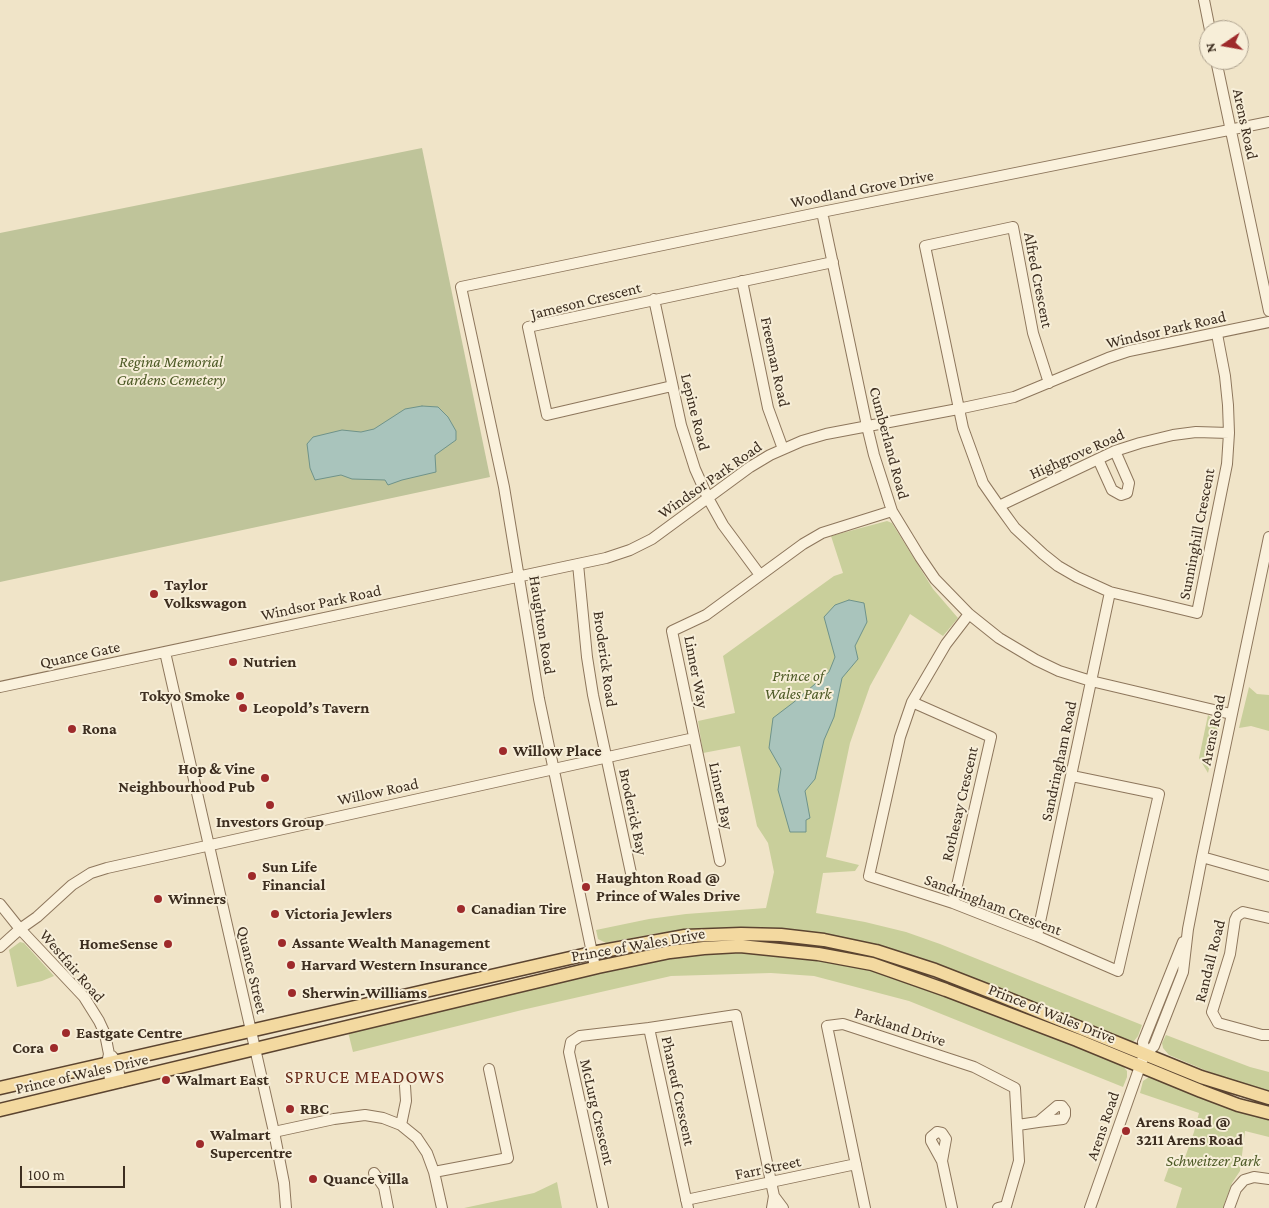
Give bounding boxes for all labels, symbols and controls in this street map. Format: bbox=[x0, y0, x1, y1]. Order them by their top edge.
north arrow bbox=[1199, 20, 1249, 70]
text: N bbox=[1201, 42, 1219, 54]
street label: Arens Road bbox=[1228, 87, 1262, 161]
street label: Woodland Grove Drive bbox=[789, 166, 935, 212]
street label: Alfred Crescent bbox=[1019, 230, 1057, 330]
street label: Jameson Crescent bbox=[529, 278, 643, 324]
street label: Windsor Park Road bbox=[1104, 307, 1228, 353]
street label: Freeman Road bbox=[756, 315, 794, 409]
park label: Regina Memorial Gardens Cemetery bbox=[116, 352, 226, 390]
street label: Lepine Road bbox=[676, 372, 714, 452]
street label: Cumberland Road bbox=[865, 385, 913, 501]
street label: Highgrove Road bbox=[1027, 425, 1127, 483]
street label: Windsor Park Road bbox=[654, 437, 766, 523]
street label: Sunninghill Crescent bbox=[1175, 467, 1219, 601]
street label: Haughton Road bbox=[525, 574, 559, 676]
place label: Taylor Volkswagon bbox=[164, 575, 247, 613]
street label: Windsor Park Road bbox=[259, 581, 383, 625]
marker: Taylor Volkswagon bbox=[148, 588, 160, 600]
street label: Broderick Road bbox=[589, 610, 621, 708]
street label: Linner Way bbox=[680, 634, 712, 710]
street label: Quance Gate bbox=[38, 637, 122, 673]
place label: Nutrien bbox=[243, 652, 296, 672]
marker: Nutrien bbox=[227, 656, 239, 668]
park label: Prince of Wales Park bbox=[764, 666, 832, 704]
place label: Tokyo Smoke bbox=[140, 686, 230, 706]
marker: Tokyo Smoke bbox=[234, 690, 246, 702]
street label: Arens Road bbox=[1196, 693, 1230, 767]
place label: Leopold’s Tavern bbox=[253, 698, 369, 718]
street label: Sandringham Road bbox=[1037, 699, 1081, 823]
marker: Leopold’s Tavern bbox=[237, 702, 249, 714]
place label: Rona bbox=[82, 719, 117, 739]
marker: Rona bbox=[66, 723, 78, 735]
place label: Willow Place bbox=[513, 741, 602, 761]
marker: Willow Place bbox=[497, 745, 509, 757]
street label: Rothesay Crescent bbox=[937, 745, 983, 863]
place label: Hop & Vine Neighbourhood Pub bbox=[118, 759, 255, 797]
street label: Linner Bay bbox=[704, 760, 738, 832]
street label: Broderick Bay bbox=[614, 767, 652, 857]
marker: Hop & Vine Neighbourhood Pub bbox=[259, 772, 271, 784]
street label: Willow Road bbox=[336, 774, 420, 810]
marker: Investors Group bbox=[264, 799, 276, 811]
place label: Investors Group bbox=[216, 812, 324, 832]
place label: Sun Life Financial bbox=[262, 857, 325, 895]
place label: Haughton Road @ Prince of Wales Drive bbox=[596, 868, 740, 906]
marker: Sun Life Financial bbox=[246, 870, 258, 882]
street label: Sandringham Crescent bbox=[922, 870, 1064, 940]
marker: Haughton Road @ Prince of Wales Drive bbox=[580, 881, 592, 893]
place label: Winners bbox=[168, 889, 226, 909]
marker: Winners bbox=[152, 893, 164, 905]
place label: Canadian Tire bbox=[471, 899, 567, 919]
marker: Canadian Tire bbox=[455, 903, 467, 915]
place label: Victoria Jewlers bbox=[285, 904, 392, 924]
marker: Victoria Jewlers bbox=[269, 908, 281, 920]
street label: Randall Road bbox=[1190, 918, 1230, 1004]
street label: Quance Street bbox=[233, 924, 271, 1016]
street label: Prince of Wales Drive bbox=[570, 924, 706, 966]
street label: Westfair Road bbox=[35, 926, 109, 1006]
place label: Assante Wealth Management bbox=[292, 933, 490, 953]
place label: HomeSense bbox=[79, 934, 158, 954]
marker: Assante Wealth Management bbox=[276, 937, 288, 949]
marker: HomeSense bbox=[162, 938, 174, 950]
place label: Harvard Western Insurance bbox=[301, 955, 487, 975]
marker: Harvard Western Insurance bbox=[285, 959, 297, 971]
street label: Prince of Wales Drive bbox=[986, 980, 1118, 1048]
place label: Sherwin-Williams bbox=[302, 983, 427, 1003]
marker: Sherwin-Williams bbox=[286, 987, 298, 999]
street label: Parkland Drive bbox=[852, 1003, 948, 1051]
place label: Eastgate Centre bbox=[76, 1023, 182, 1043]
marker: Eastgate Centre bbox=[60, 1027, 72, 1039]
street label: Phaneuf Crescent bbox=[657, 1034, 699, 1148]
place label: Cora bbox=[12, 1038, 44, 1058]
marker: Cora bbox=[48, 1042, 60, 1054]
street label: Prince of Wales Drive bbox=[14, 1049, 150, 1099]
street label: McLurg Crescent bbox=[575, 1057, 619, 1167]
district label: SPRUCE MEADOWS bbox=[283, 1066, 447, 1088]
place label: Walmart East bbox=[176, 1070, 269, 1090]
marker: Walmart East bbox=[160, 1074, 172, 1086]
street label: Arens Road bbox=[1082, 1089, 1124, 1163]
place label: RBC bbox=[300, 1099, 329, 1119]
marker: RBC bbox=[284, 1103, 296, 1115]
place label: Arens Road @ 3211 Arens Road bbox=[1136, 1112, 1243, 1150]
place label: Walmart Supercentre bbox=[210, 1125, 292, 1163]
marker: Arens Road @ 3211 Arens Road bbox=[1120, 1125, 1132, 1137]
marker: Walmart Supercentre bbox=[194, 1138, 206, 1150]
park label: Schweitzer Park bbox=[1166, 1151, 1260, 1171]
street label: Farr Street bbox=[733, 1152, 803, 1184]
scale bar bbox=[22, 1156, 128, 1188]
text: 100 m bbox=[28, 1167, 65, 1183]
place label: Quance Villa bbox=[323, 1169, 409, 1189]
marker: Quance Villa bbox=[307, 1173, 319, 1185]

